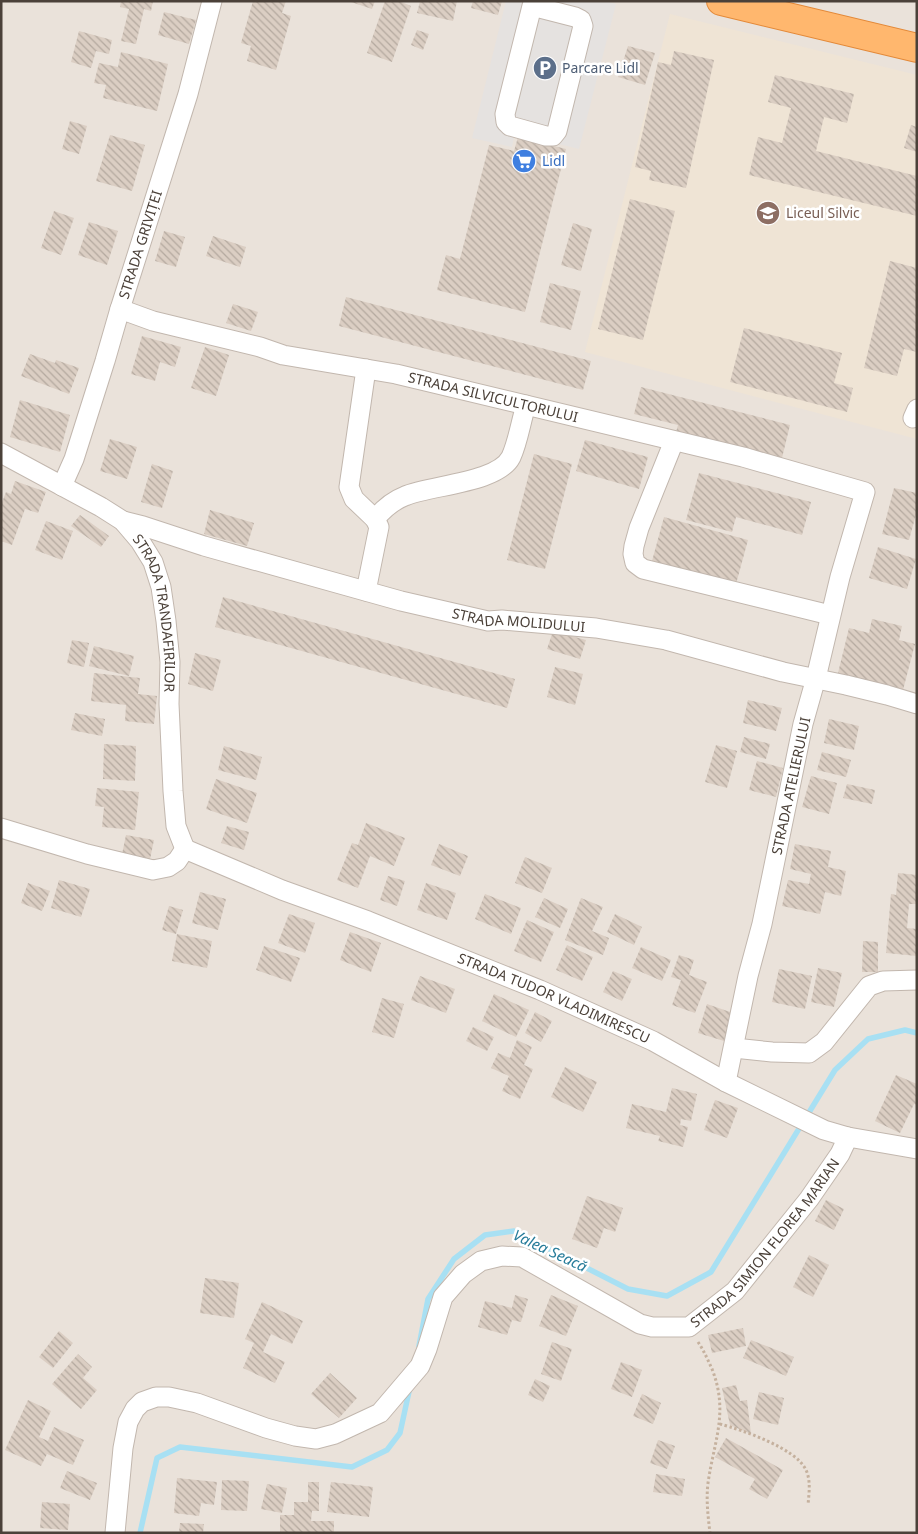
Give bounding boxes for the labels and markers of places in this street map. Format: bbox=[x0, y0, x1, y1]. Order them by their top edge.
parking icon: Parcare Lidl bbox=[532, 55, 558, 81]
place label: Parcare Lidl bbox=[562, 58, 639, 77]
supermarket icon: Lidl bbox=[511, 148, 537, 174]
place label: Lidl bbox=[542, 151, 565, 170]
school or university icon: Liceul Silvic bbox=[755, 200, 781, 226]
place label: Liceul Silvic bbox=[786, 203, 860, 222]

